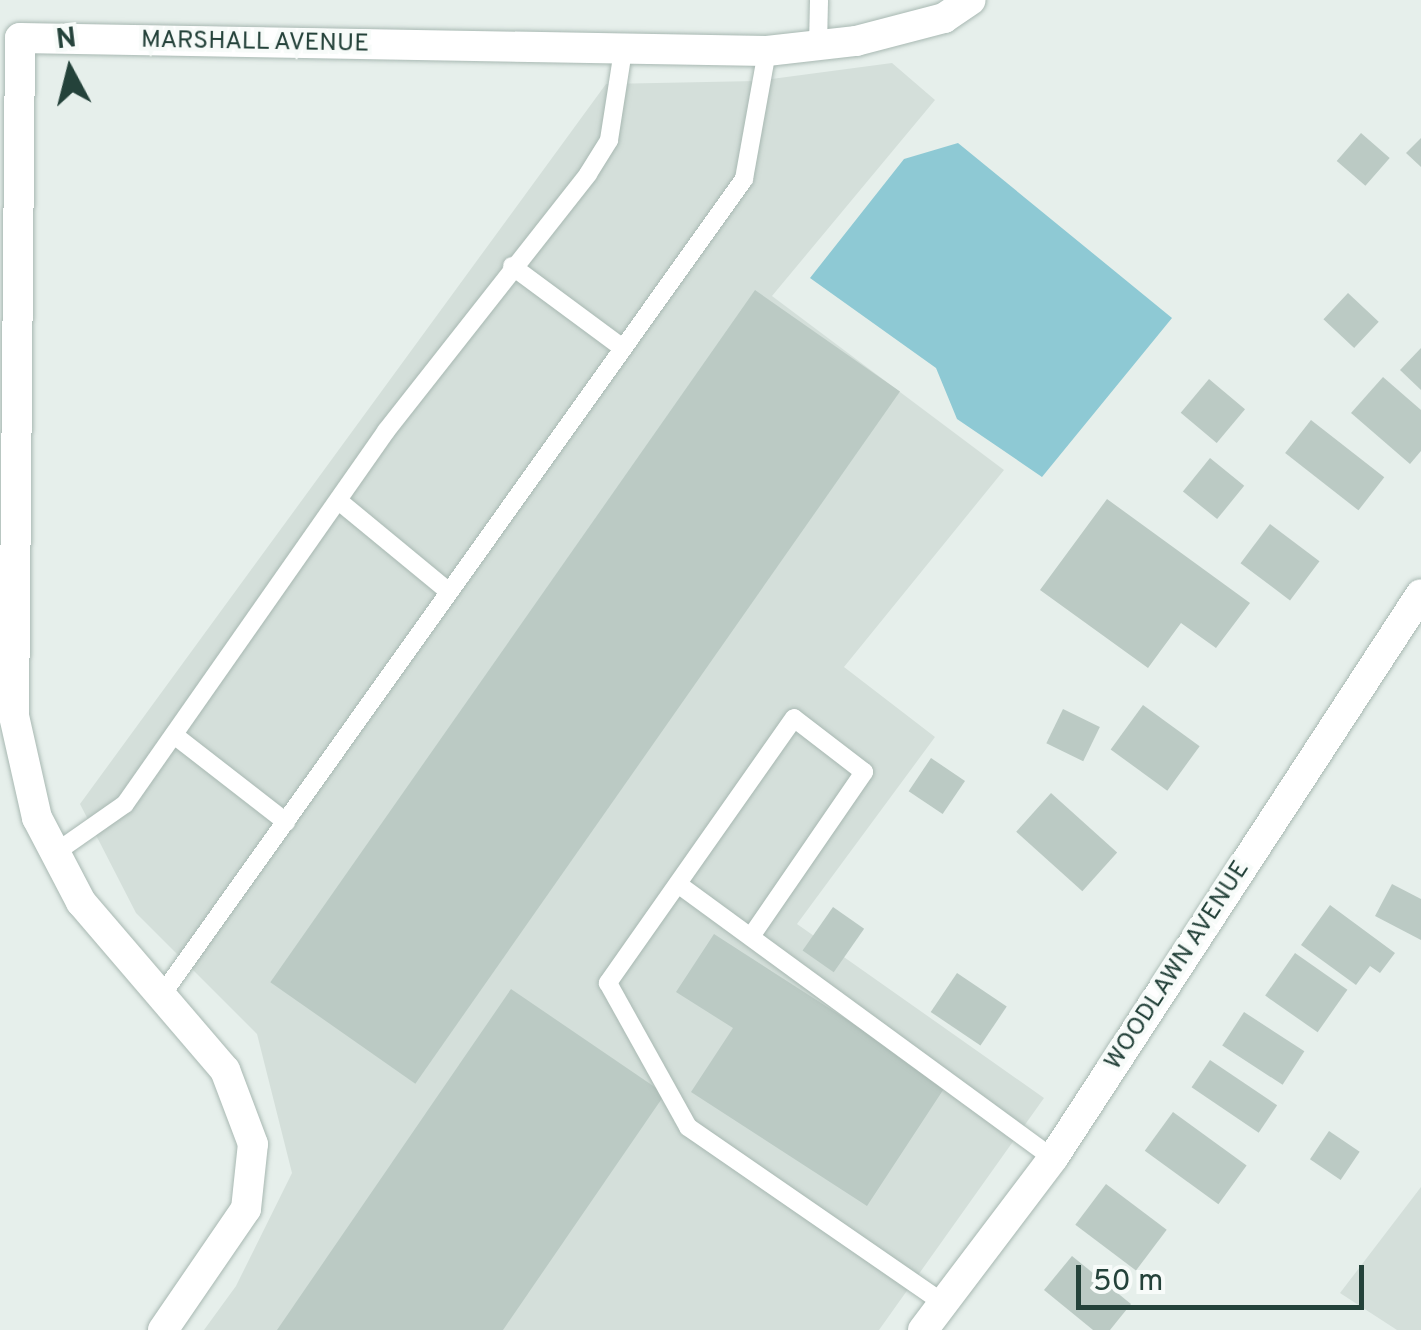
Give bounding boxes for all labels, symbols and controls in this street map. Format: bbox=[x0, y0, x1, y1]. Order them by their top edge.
north arrow bbox=[20, 20, 120, 120]
text: N bbox=[54, 21, 79, 59]
street label: MARSHALL AVENUE bbox=[140, 26, 370, 60]
street label: WOODLAWN AVENUE bbox=[1099, 855, 1257, 1077]
scale bar bbox=[1081, 1245, 1368, 1307]
text: 50 m bbox=[1093, 1264, 1163, 1301]

